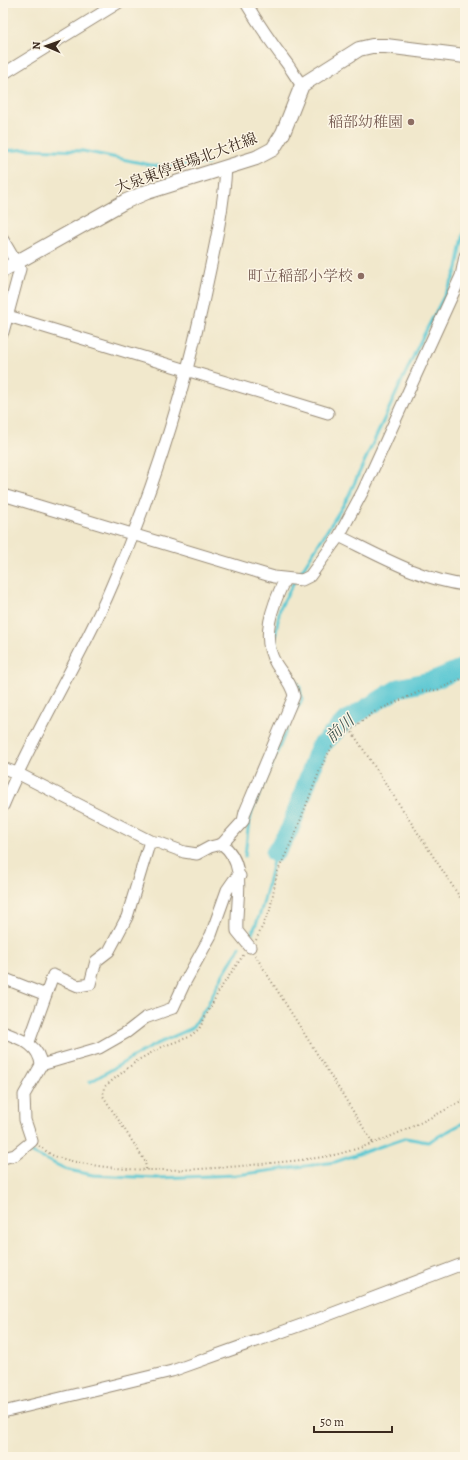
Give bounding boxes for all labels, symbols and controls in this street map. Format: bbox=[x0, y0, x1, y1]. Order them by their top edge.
north arrow bbox=[26, 26, 66, 66]
text: N bbox=[29, 41, 44, 50]
place label: 稲部幼稚園 bbox=[328, 112, 403, 132]
marker: 稲部幼稚園 bbox=[406, 117, 416, 127]
street label: 大泉東停車場北大社線 bbox=[112, 128, 260, 198]
place label: 町立稲部小学校 bbox=[248, 266, 353, 286]
marker: 町立稲部小学校 bbox=[356, 271, 366, 281]
water label: 前川 bbox=[321, 709, 361, 748]
scale bar bbox=[314, 1408, 392, 1434]
text: 50 m bbox=[320, 1414, 344, 1430]

